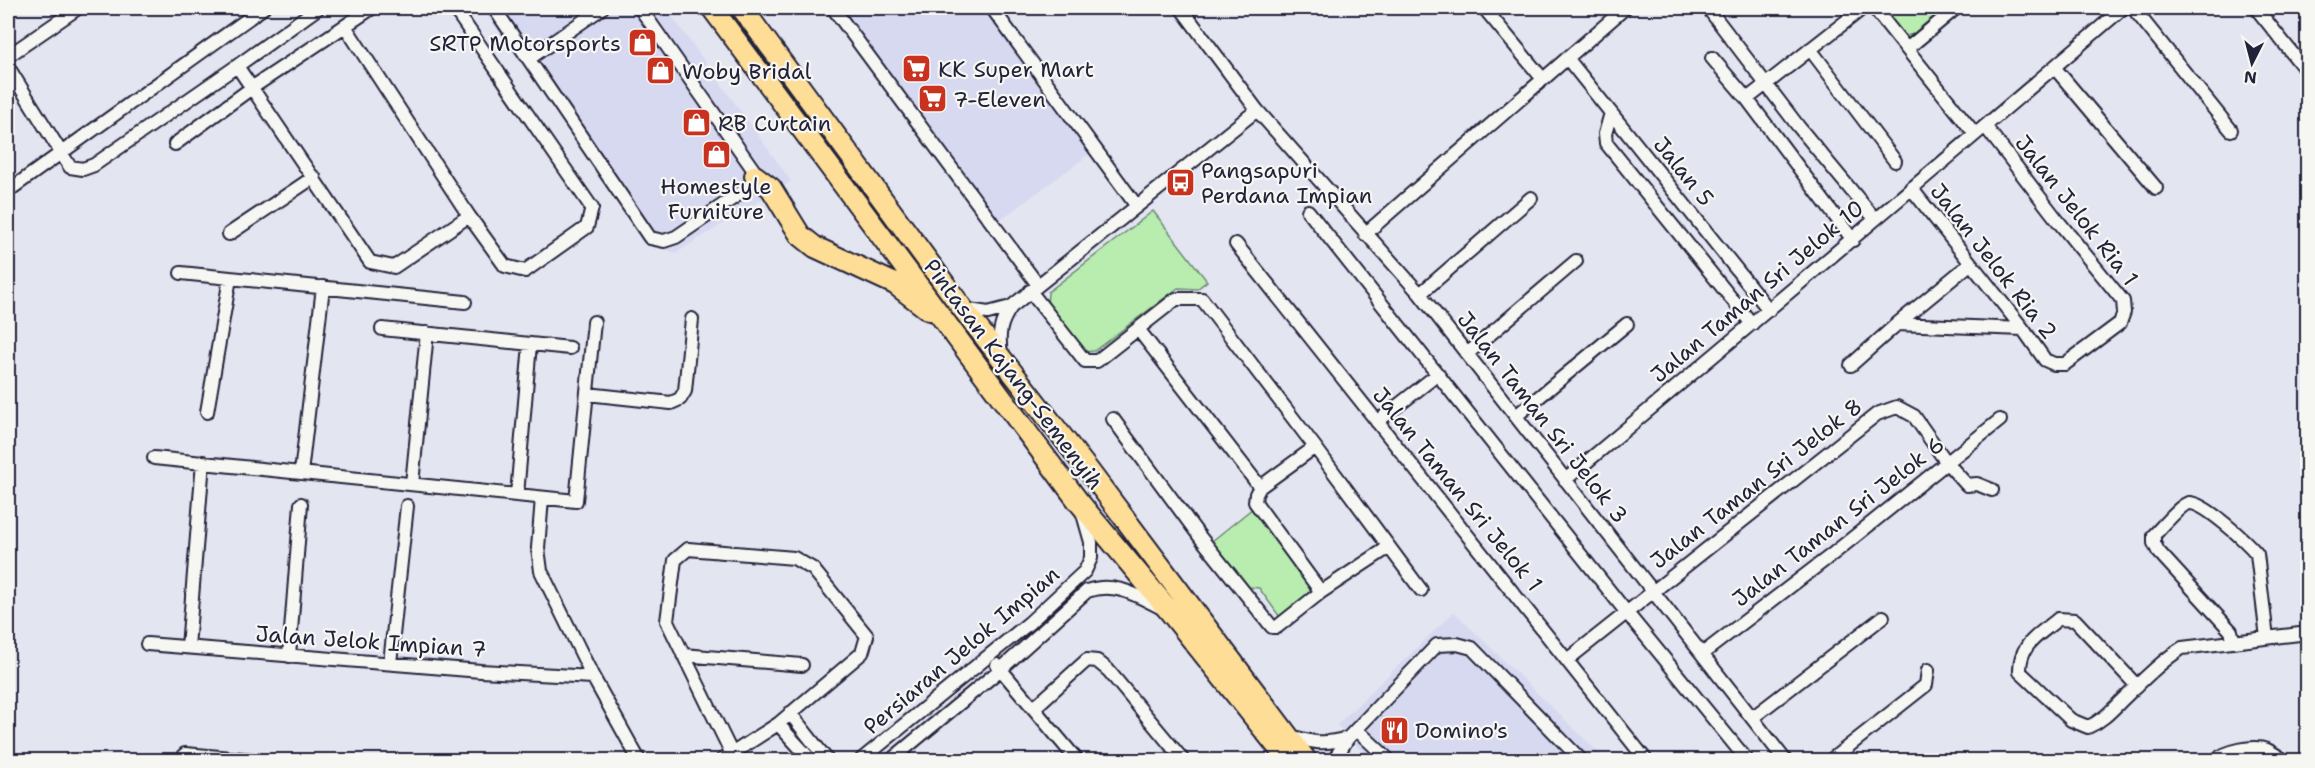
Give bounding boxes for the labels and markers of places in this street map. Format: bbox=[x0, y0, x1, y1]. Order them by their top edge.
shop icon: SRTP Motorsports bbox=[626, 27, 658, 59]
place label: SRTP Motorsports bbox=[429, 29, 621, 58]
supermarket icon: KK Super Mart bbox=[901, 53, 933, 85]
shop icon: Woby Bridal bbox=[645, 55, 677, 87]
place label: KK Super Mart bbox=[938, 55, 1094, 84]
place label: Woby Bridal bbox=[682, 57, 812, 86]
supermarket icon: 7-Eleven bbox=[916, 83, 948, 115]
place label: 7-Eleven bbox=[953, 85, 1046, 114]
shop icon: RB Curtain bbox=[681, 107, 713, 139]
place label: RB Curtain bbox=[718, 109, 831, 138]
shop icon: Homestyle Furniture bbox=[700, 138, 732, 170]
place label: Pangsapuri Perdana Impian bbox=[1201, 156, 1372, 210]
bus stop icon: Pangsapuri Perdana Impian bbox=[1164, 167, 1196, 199]
place label: Homestyle Furniture bbox=[660, 172, 772, 226]
restaurant icon: Domino's bbox=[1378, 714, 1410, 746]
place label: Domino's bbox=[1415, 716, 1508, 745]

